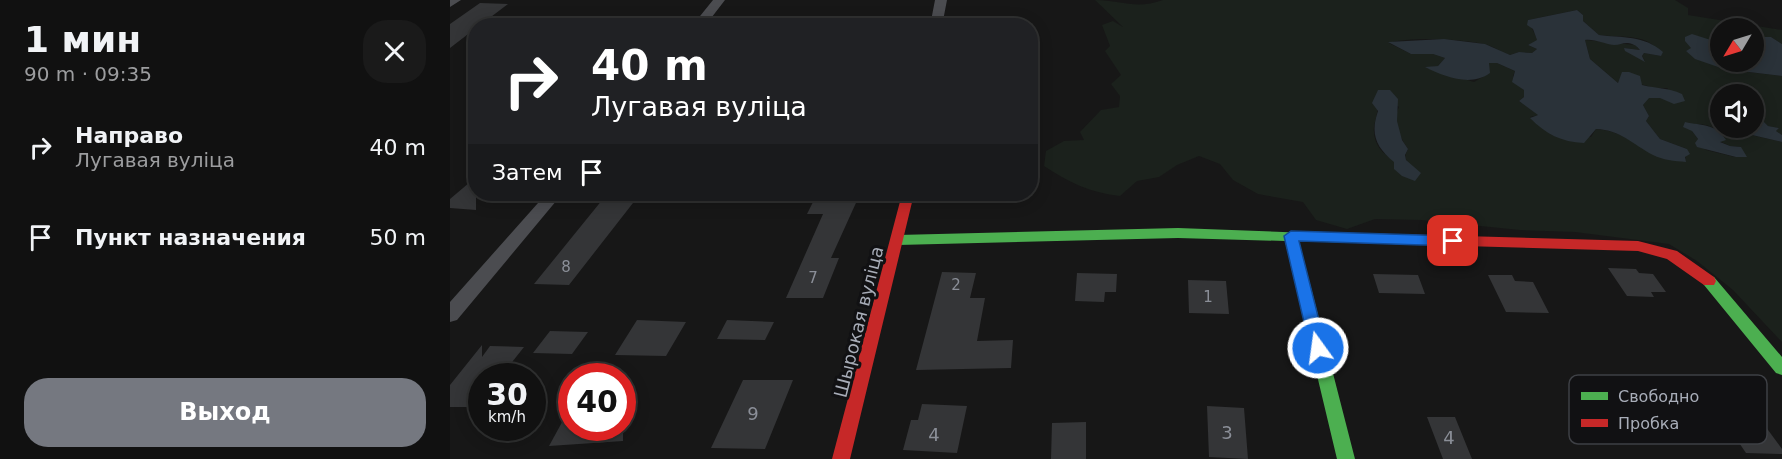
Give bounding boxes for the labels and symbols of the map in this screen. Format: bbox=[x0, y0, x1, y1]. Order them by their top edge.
north arrow bbox=[1710, 18, 1764, 72]
pin bbox=[1427, 215, 1478, 266]
street label: Шырокая вуліца bbox=[830, 244, 888, 400]
house number: 8 bbox=[561, 258, 571, 276]
house number: 7 bbox=[808, 269, 818, 287]
house number: 2 bbox=[951, 276, 961, 294]
house number: 1 bbox=[1203, 288, 1213, 306]
position arrow bbox=[1286, 316, 1350, 380]
speed limit sign: 40 bbox=[558, 363, 636, 441]
legend bbox=[1569, 375, 1767, 444]
text: Свободно bbox=[1618, 387, 1699, 406]
house number: 9 bbox=[747, 403, 759, 424]
text: Пробка bbox=[1618, 414, 1679, 433]
house number: 3 bbox=[1221, 422, 1233, 443]
house number: 4 bbox=[928, 424, 940, 445]
house number: 4 bbox=[1443, 427, 1455, 448]

